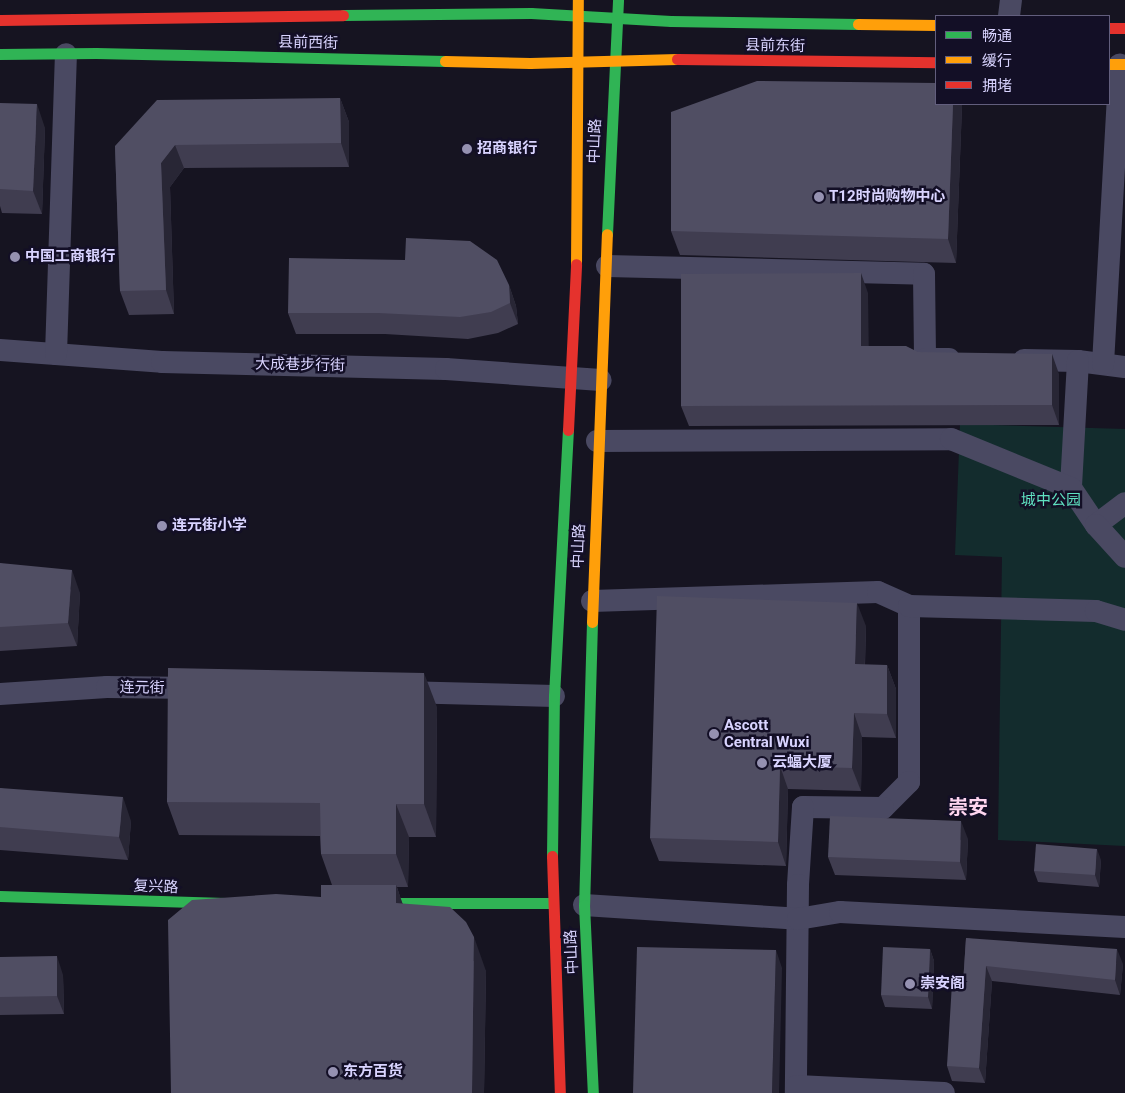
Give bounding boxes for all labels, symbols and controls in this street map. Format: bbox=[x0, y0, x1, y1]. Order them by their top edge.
legend bbox=[935, 15, 1110, 105]
text: 畅通 bbox=[982, 27, 1012, 45]
street label: 县前西街 bbox=[278, 33, 338, 53]
street label: 县前东街 bbox=[745, 36, 805, 56]
text: 缓行 bbox=[982, 52, 1012, 70]
text: 拥堵 bbox=[982, 77, 1012, 95]
street label: 中山路 bbox=[585, 118, 605, 164]
place label: 招商银行 bbox=[477, 140, 537, 158]
marker: 招商银行 bbox=[461, 143, 473, 155]
place label: T12时尚购物中心 bbox=[829, 188, 946, 206]
marker: T12时尚购物中心 bbox=[813, 191, 825, 203]
place label: 中国工商银行 bbox=[25, 248, 115, 266]
marker: 中国工商银行 bbox=[9, 251, 21, 263]
street label: 大成巷步行街 bbox=[255, 355, 345, 375]
park label: 城中公园 bbox=[1021, 492, 1081, 510]
place label: 连元街小学 bbox=[172, 517, 247, 535]
marker: 连元街小学 bbox=[156, 520, 168, 532]
street label: 中山路 bbox=[569, 523, 589, 569]
street label: 连元街 bbox=[119, 679, 165, 697]
place label: Ascott Central Wuxi bbox=[724, 716, 809, 751]
marker: Ascott Central Wuxi bbox=[708, 728, 720, 740]
place label: 云蝠大厦 bbox=[772, 754, 832, 772]
marker: 云蝠大厦 bbox=[756, 757, 768, 769]
district label: 崇安 bbox=[948, 795, 988, 819]
street label: 复兴路 bbox=[133, 877, 179, 897]
street label: 中山路 bbox=[562, 929, 582, 975]
place label: 崇安阁 bbox=[920, 975, 965, 993]
marker: 崇安阁 bbox=[904, 978, 916, 990]
place label: 东方百货 bbox=[343, 1063, 403, 1081]
marker: 东方百货 bbox=[327, 1066, 339, 1078]

